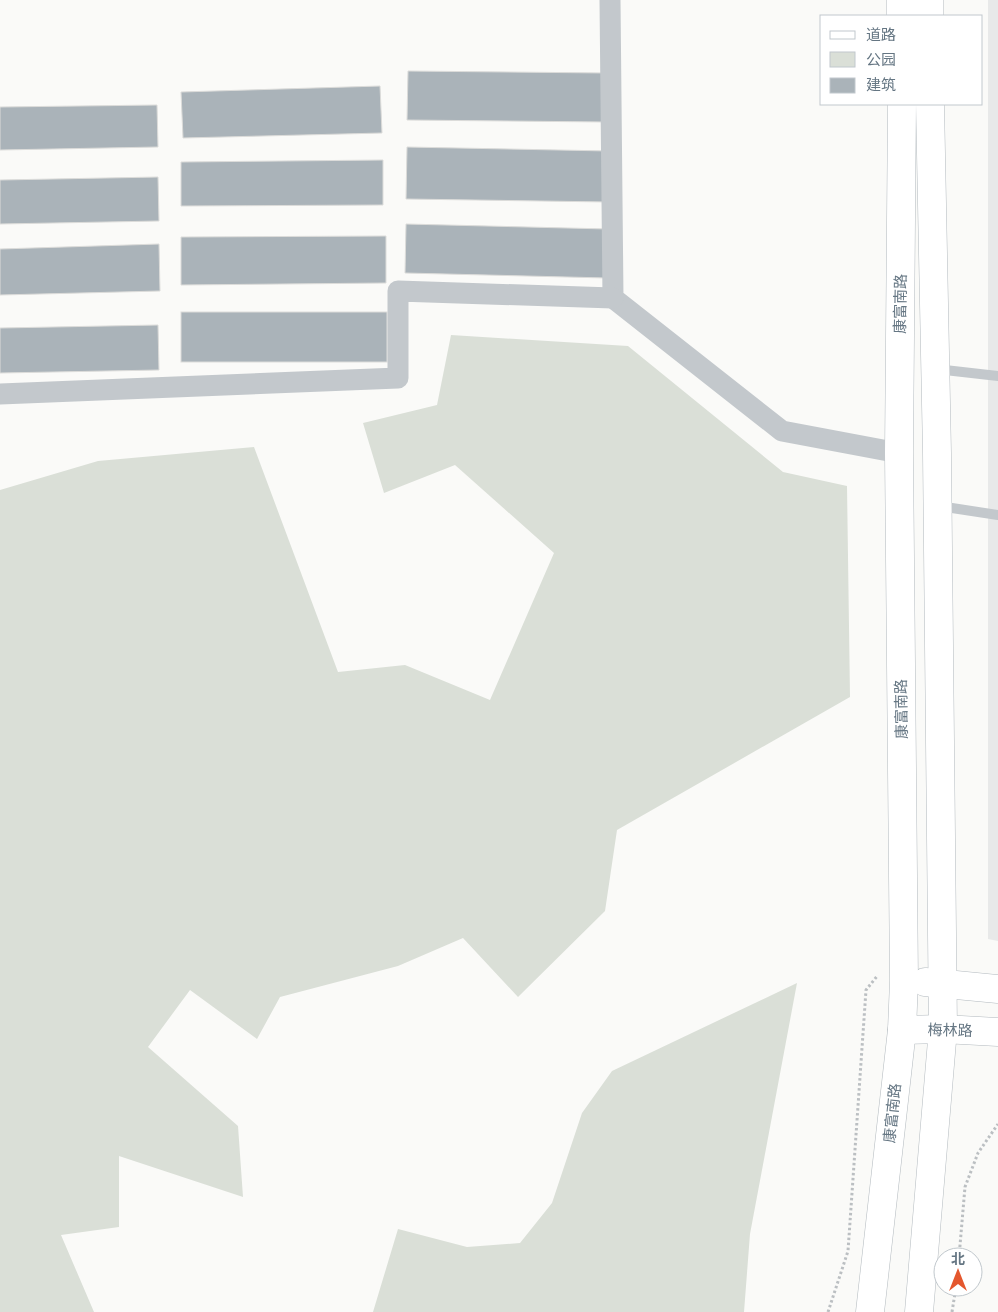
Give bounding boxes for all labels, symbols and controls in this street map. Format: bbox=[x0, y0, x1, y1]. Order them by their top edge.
legend bbox=[820, 15, 983, 105]
text: 道路 bbox=[866, 25, 896, 44]
text: 公园 bbox=[866, 50, 896, 69]
text: 建筑 bbox=[866, 75, 896, 94]
street label: 康富南路 bbox=[890, 274, 910, 334]
street label: 康富南路 bbox=[891, 679, 911, 739]
street label: 梅林路 bbox=[927, 1020, 973, 1040]
street label: 康富南路 bbox=[879, 1082, 905, 1144]
north arrow bbox=[933, 1247, 983, 1297]
text: 北 bbox=[951, 1250, 965, 1268]

